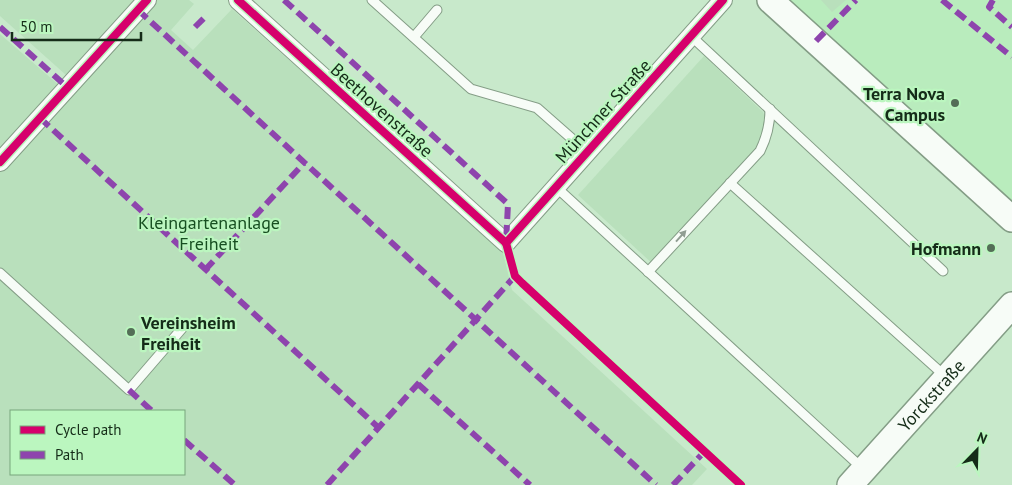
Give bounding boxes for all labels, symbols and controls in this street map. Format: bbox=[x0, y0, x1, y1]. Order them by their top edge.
scale bar bbox=[12, 10, 141, 42]
text: 50 m bbox=[20, 17, 53, 36]
street label: Münchner Straße bbox=[550, 54, 656, 168]
street label: Beethovenstraße bbox=[326, 58, 438, 162]
place label: Terra Nova Campus bbox=[863, 82, 945, 126]
marker: Terra Nova Campus bbox=[949, 97, 961, 109]
park label: Kleingartenanlage Freiheit bbox=[138, 211, 280, 255]
one-way arrow bbox=[675, 231, 687, 243]
place label: Hofmann bbox=[911, 237, 981, 260]
marker: Hofmann bbox=[985, 242, 997, 254]
place label: Vereinsheim Freiheit bbox=[140, 311, 236, 355]
marker: Vereinsheim Freiheit bbox=[125, 326, 137, 338]
street label: Yorckstraße bbox=[892, 354, 969, 436]
legend bbox=[10, 410, 185, 475]
text: Cycle path bbox=[55, 420, 121, 439]
north arrow bbox=[952, 425, 1002, 475]
text: N bbox=[974, 428, 990, 448]
text: Path bbox=[55, 445, 84, 464]

